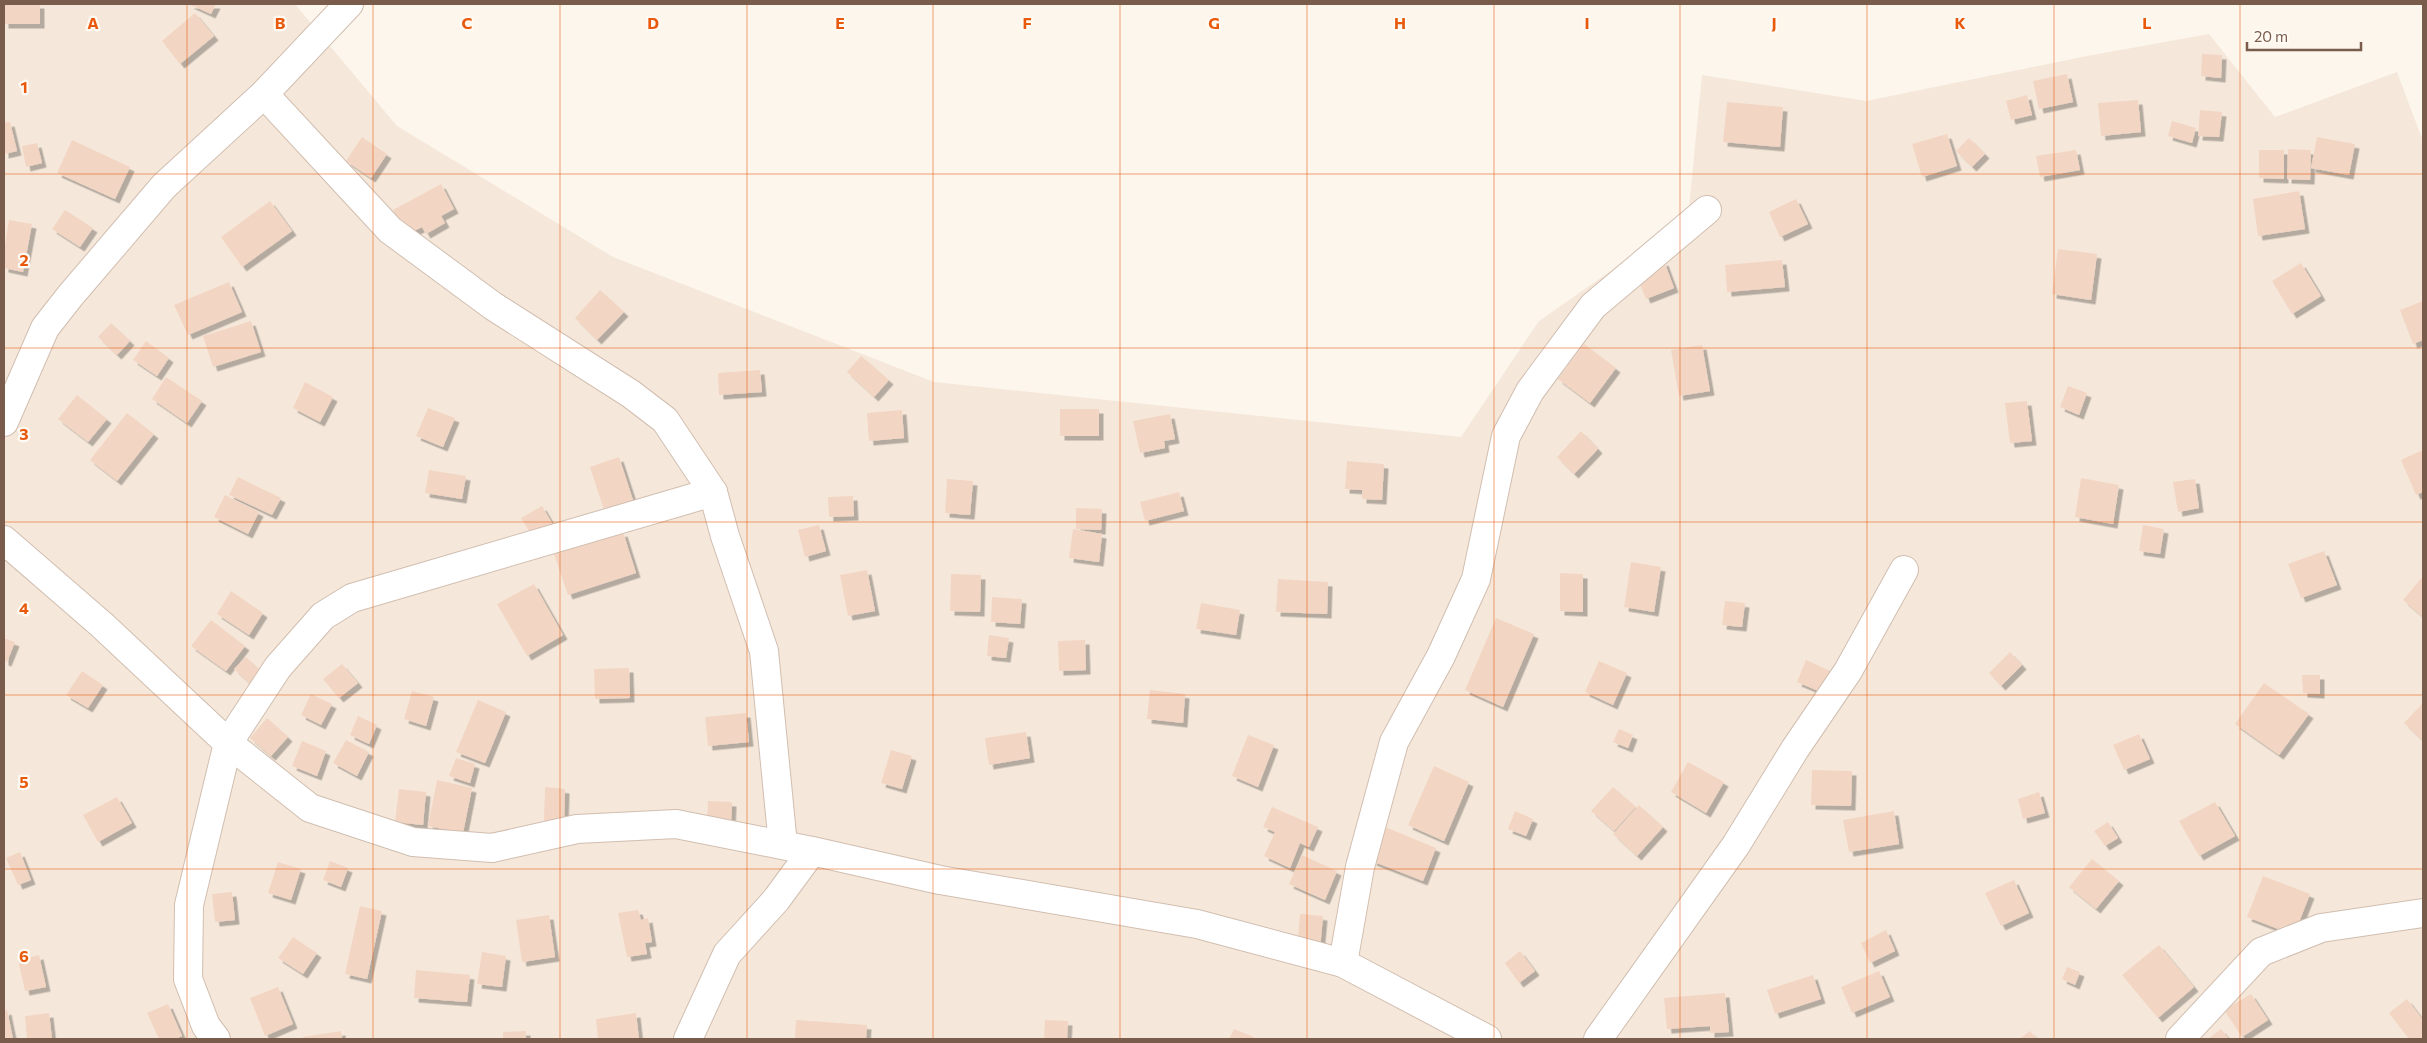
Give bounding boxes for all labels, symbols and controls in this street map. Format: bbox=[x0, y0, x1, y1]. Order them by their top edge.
text: A bbox=[87, 13, 99, 32]
text: B bbox=[275, 13, 286, 32]
text: C bbox=[462, 13, 473, 32]
text: D bbox=[647, 13, 659, 32]
text: E bbox=[835, 13, 845, 32]
text: F bbox=[1022, 13, 1032, 32]
text: G bbox=[1208, 13, 1220, 32]
text: H bbox=[1394, 13, 1406, 32]
text: I bbox=[1584, 13, 1590, 32]
text: J bbox=[1771, 13, 1777, 32]
text: K bbox=[1954, 13, 1966, 32]
text: L bbox=[2142, 13, 2152, 32]
scale bar bbox=[2247, 20, 2361, 52]
text: 20 m bbox=[2254, 27, 2288, 45]
text: 1 bbox=[20, 77, 28, 96]
text: 2 bbox=[19, 250, 29, 269]
text: 3 bbox=[19, 424, 29, 443]
text: 4 bbox=[19, 598, 29, 617]
text: 5 bbox=[19, 772, 29, 791]
text: 6 bbox=[19, 946, 29, 965]

